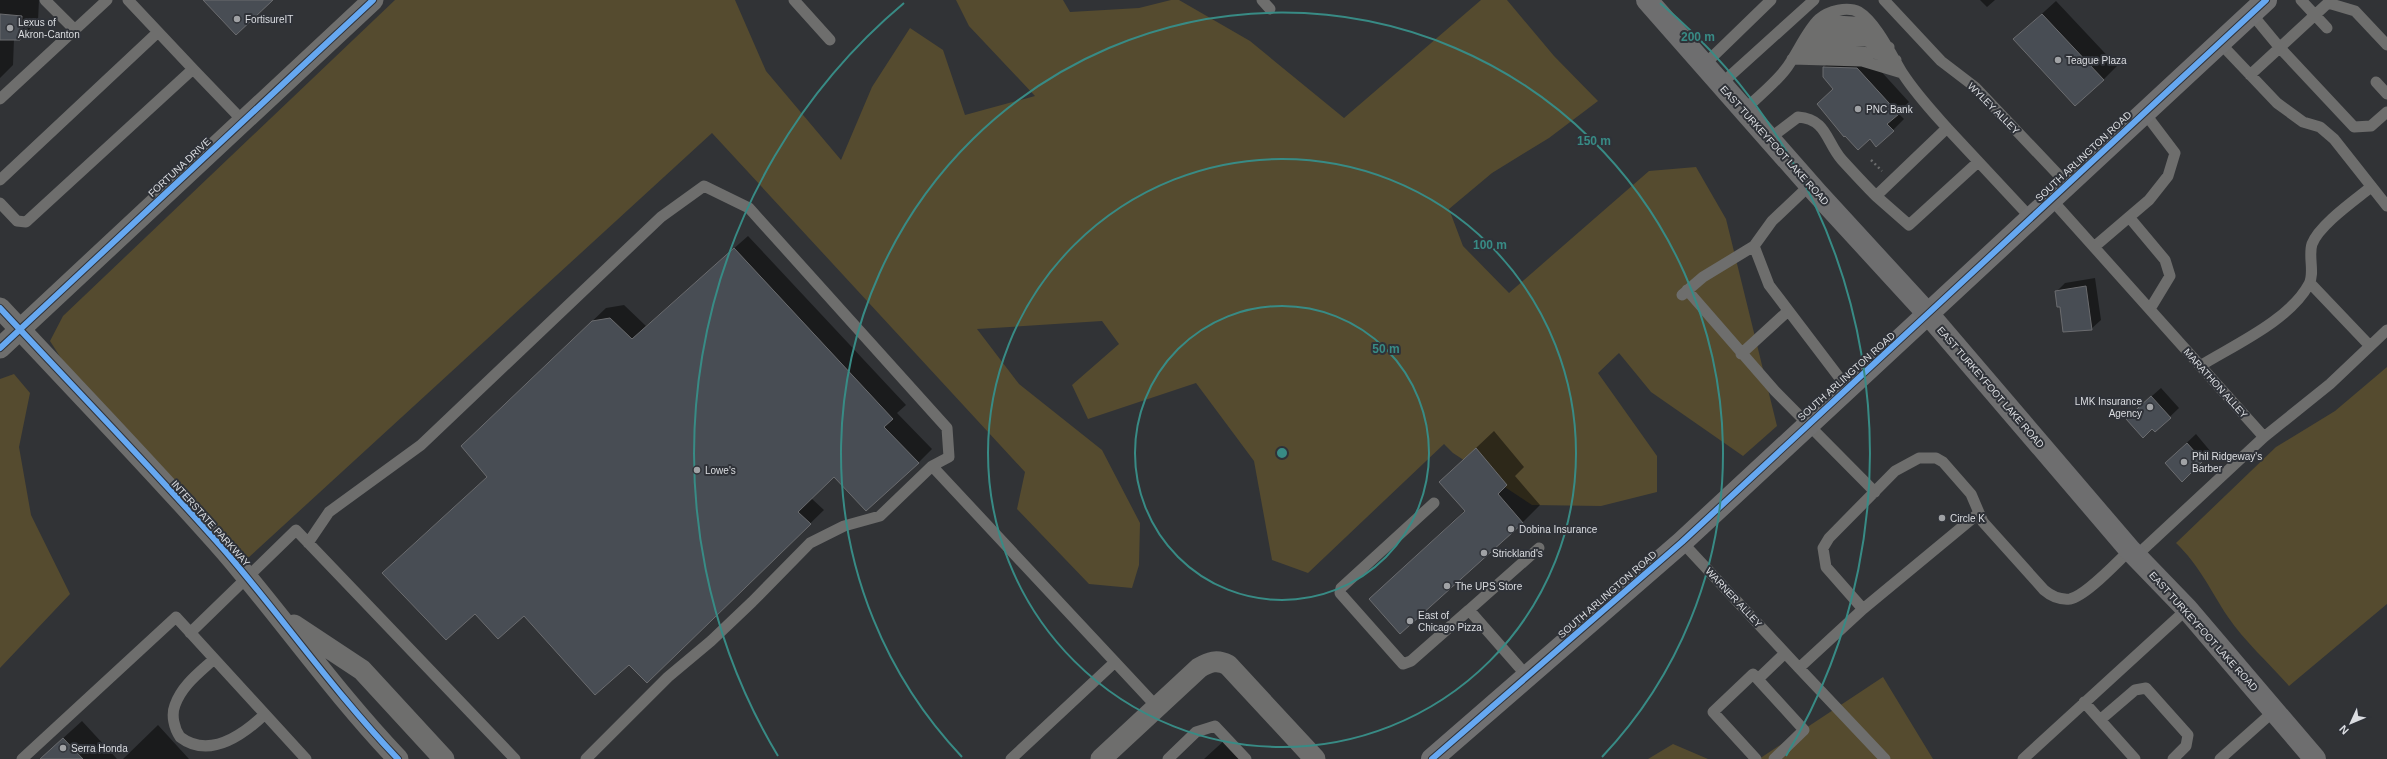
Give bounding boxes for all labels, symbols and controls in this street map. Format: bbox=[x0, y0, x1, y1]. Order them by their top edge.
marker: FortisureIT bbox=[232, 14, 242, 24]
place label: FortisureIT bbox=[245, 14, 293, 25]
place label: Lexus of Akron-Canton bbox=[18, 17, 80, 40]
marker: Lexus of Akron-Canton bbox=[5, 23, 15, 33]
text: 200 m bbox=[1681, 30, 1715, 44]
marker: Teague Plaza bbox=[2053, 55, 2063, 65]
place label: Teague Plaza bbox=[2066, 55, 2127, 66]
street label: WYLEY ALLEY bbox=[1966, 80, 2022, 137]
street label: EAST TURKEYFOOT LAKE ROAD bbox=[1718, 83, 1831, 207]
marker: PNC Bank bbox=[1853, 104, 1863, 114]
place label: PNC Bank bbox=[1866, 104, 1914, 115]
street label: SOUTH ARLINGTON ROAD bbox=[2033, 109, 2134, 204]
text: 150 m bbox=[1577, 134, 1611, 148]
street label: FORTUNA DRIVE bbox=[146, 136, 213, 199]
text: 100 m bbox=[1473, 238, 1507, 252]
street label: EAST TURKEYFOOT LAKE ROAD bbox=[1935, 325, 2046, 450]
street label: SOUTH ARLINGTON ROAD bbox=[1795, 330, 1897, 423]
text: 50 m bbox=[1372, 342, 1400, 356]
street label: MARATHON ALLEY bbox=[2181, 346, 2250, 421]
place label: LMK Insurance Agency bbox=[2075, 396, 2142, 419]
marker: LMK Insurance Agency bbox=[2145, 402, 2155, 412]
centre of rings bbox=[1275, 446, 1289, 460]
place label: Phil Ridgeway's Barber bbox=[2192, 451, 2262, 474]
marker: Phil Ridgeway's Barber bbox=[2179, 457, 2189, 467]
marker: Lowe's bbox=[692, 465, 702, 475]
place label: Lowe's bbox=[705, 465, 736, 476]
street label: INTERSTATE PARKWAY bbox=[169, 478, 252, 569]
marker: Circle K bbox=[1937, 513, 1947, 523]
place label: Circle K bbox=[1950, 513, 1985, 524]
marker: Dobina Insurance bbox=[1506, 524, 1516, 534]
place label: Dobina Insurance bbox=[1519, 524, 1598, 535]
marker: Strickland's bbox=[1479, 548, 1489, 558]
place label: Strickland's bbox=[1492, 548, 1543, 559]
street label: SOUTH ARLINGTON ROAD bbox=[1556, 549, 1659, 640]
street label: WARNER ALLEY bbox=[1703, 565, 1764, 630]
street label: EAST TURKEYFOOT LAKE ROAD bbox=[2147, 569, 2260, 693]
marker: The UPS Store bbox=[1442, 581, 1452, 591]
place label: The UPS Store bbox=[1455, 581, 1523, 592]
place label: East of Chicago Pizza bbox=[1418, 610, 1482, 633]
marker: East of Chicago Pizza bbox=[1405, 616, 1415, 626]
north arrow bbox=[2331, 703, 2371, 743]
text: N bbox=[2337, 723, 2351, 737]
marker: Serra Honda bbox=[58, 743, 68, 753]
place label: Serra Honda bbox=[71, 743, 128, 754]

